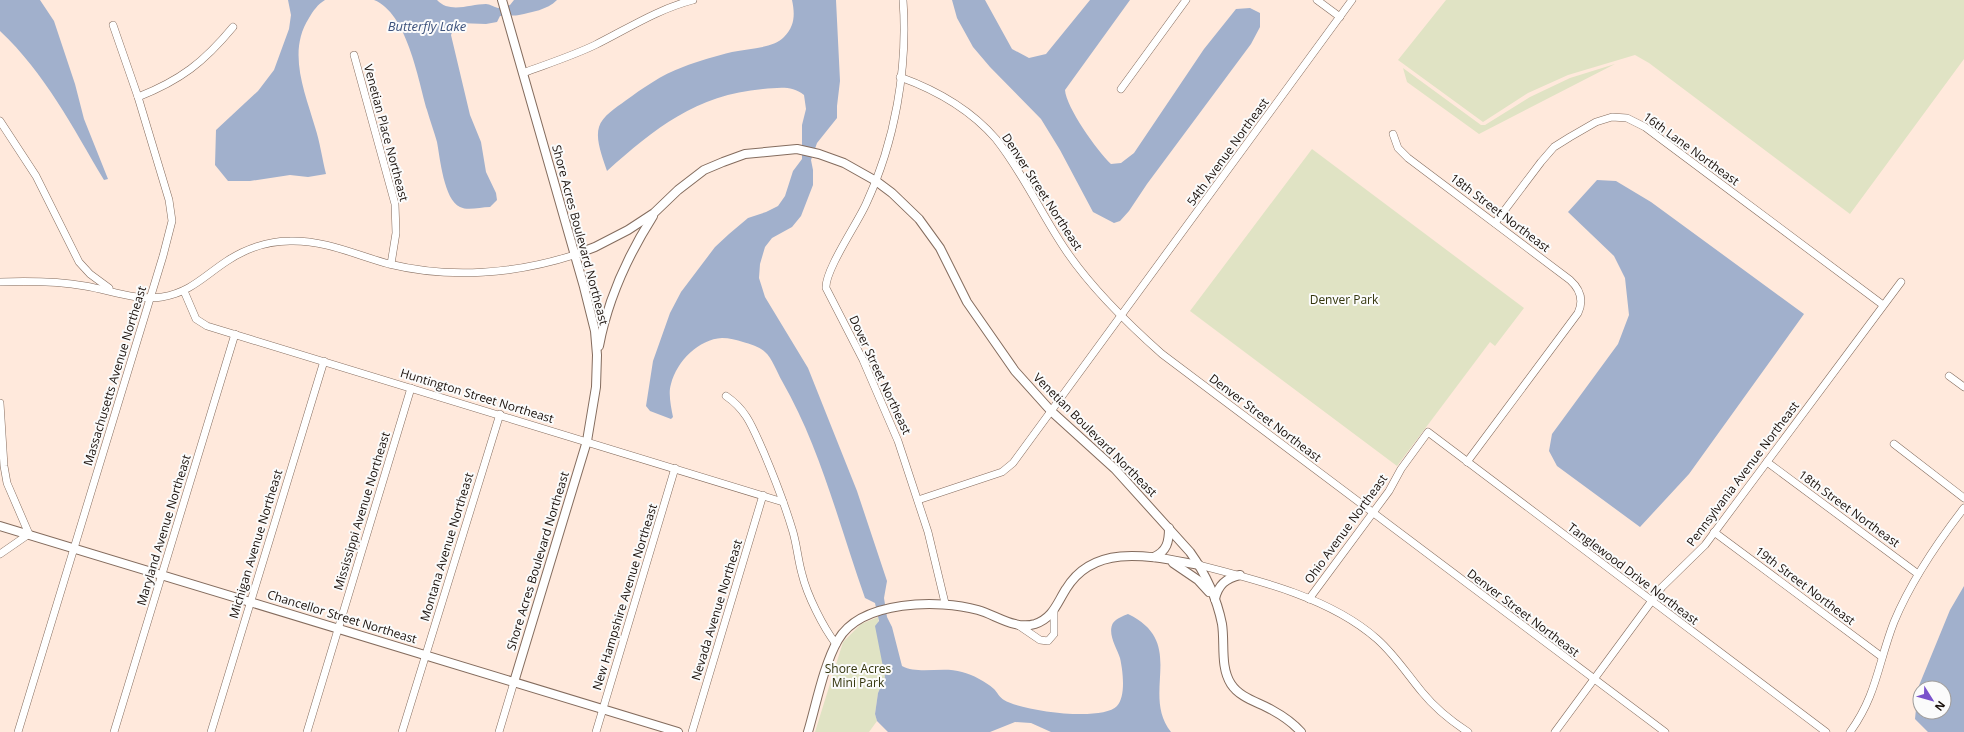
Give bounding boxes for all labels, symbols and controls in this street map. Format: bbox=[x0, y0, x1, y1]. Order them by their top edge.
water label: Butterfly Lake bbox=[388, 17, 467, 35]
street label: Venetian Place Northeast bbox=[360, 62, 413, 203]
street label: 54th Avenue Northeast bbox=[1183, 94, 1273, 209]
street label: 16th Lane Northeast bbox=[1640, 108, 1743, 189]
street label: Denver Street Northeast bbox=[998, 130, 1087, 254]
street label: Shore Acres Boulevard Northeast bbox=[548, 143, 613, 327]
street label: 18th Street Northeast bbox=[1447, 169, 1554, 256]
street label: Massachusetts Avenue Northeast bbox=[79, 284, 150, 468]
park label: Denver Park bbox=[1310, 291, 1379, 308]
street label: Dover Street Northeast bbox=[845, 313, 916, 437]
street label: Huntington Street Northeast bbox=[398, 364, 556, 427]
street label: Venetian Boulevard Northeast bbox=[1030, 369, 1161, 500]
street label: Denver Street Northeast bbox=[1206, 370, 1325, 465]
street label: Pennsylvania Avenue Northeast bbox=[1682, 398, 1803, 550]
street label: Mississippi Avenue Northeast bbox=[329, 430, 394, 592]
street label: Maryland Avenue Northeast bbox=[132, 452, 195, 607]
street label: 18th Street Northeast bbox=[1795, 466, 1903, 551]
street label: Michigan Avenue Northeast bbox=[225, 467, 286, 620]
street label: Shore Acres Boulevard Northeast bbox=[502, 469, 573, 652]
street label: Montana Avenue Northeast bbox=[416, 470, 477, 623]
street label: Ohio Avenue Northeast bbox=[1300, 471, 1391, 587]
street label: New Hampshire Avenue Northeast bbox=[588, 502, 661, 692]
street label: Tanglewood Drive Northeast bbox=[1564, 519, 1702, 628]
street label: Nevada Avenue Northeast bbox=[687, 537, 746, 682]
street label: 19th Street Northeast bbox=[1752, 542, 1859, 629]
street label: Denver Street Northeast bbox=[1464, 565, 1583, 660]
street label: Chancellor Street Northeast bbox=[265, 586, 419, 647]
park label: Shore Acres Mini Park bbox=[825, 660, 892, 691]
north arrow bbox=[1912, 680, 1952, 720]
text: N bbox=[1932, 698, 1949, 714]

